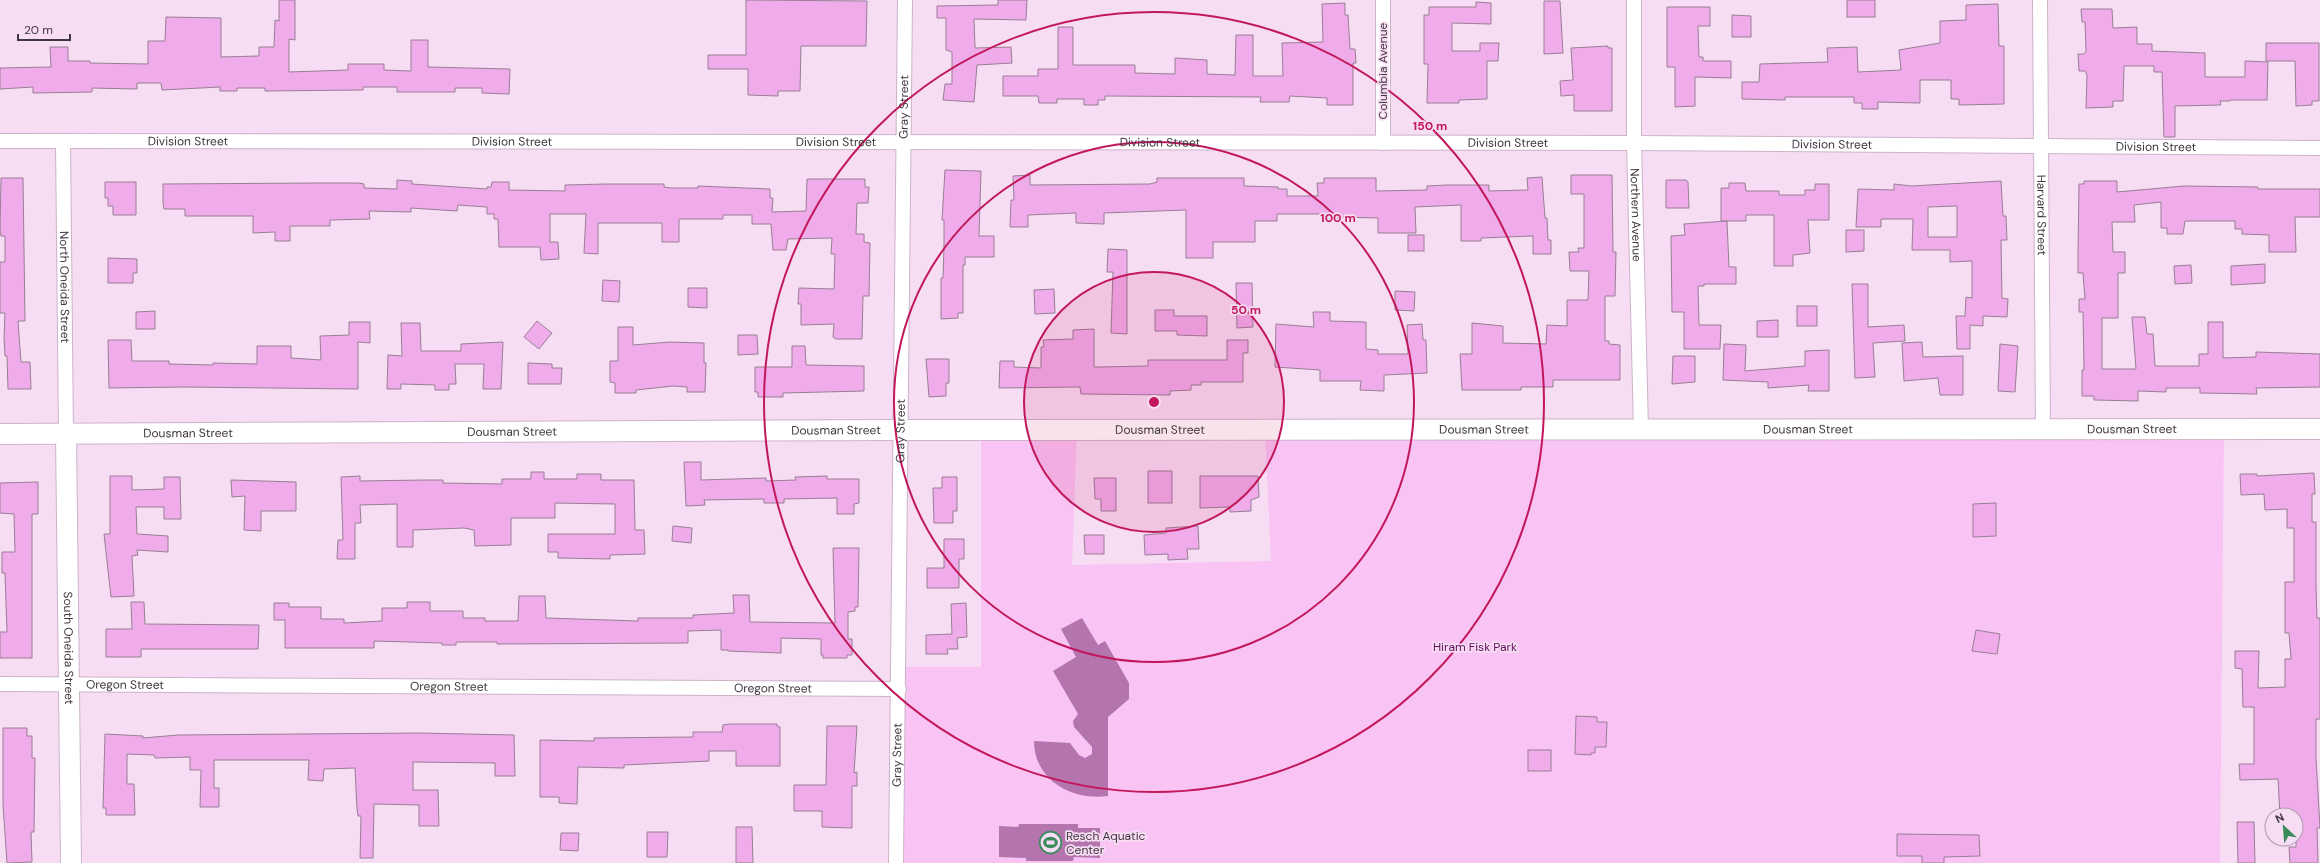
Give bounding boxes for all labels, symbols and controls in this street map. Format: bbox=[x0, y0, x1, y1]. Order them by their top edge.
scale bar bbox=[18, 16, 70, 42]
text: 20 m bbox=[24, 22, 53, 38]
street label: Columbia Avenue bbox=[1375, 22, 1391, 119]
street label: Gray Street bbox=[896, 75, 912, 139]
text: 150 m bbox=[1413, 118, 1447, 134]
street label: Division Street bbox=[148, 133, 229, 149]
street label: Division Street bbox=[472, 134, 553, 150]
street label: Division Street bbox=[796, 134, 877, 150]
street label: Division Street bbox=[1120, 134, 1201, 150]
street label: Division Street bbox=[1468, 135, 1549, 151]
street label: Division Street bbox=[1792, 136, 1873, 153]
street label: Division Street bbox=[2116, 139, 2197, 155]
street label: Northern Avenue bbox=[1627, 168, 1645, 262]
street label: Harvard Street bbox=[2033, 175, 2050, 256]
text: 100 m bbox=[1320, 210, 1356, 226]
street label: North Oneida Street bbox=[56, 231, 73, 343]
text: 50 m bbox=[1231, 302, 1261, 318]
centre of rings bbox=[1147, 395, 1161, 409]
street label: Gray Street bbox=[892, 399, 909, 463]
street label: Dousman Street bbox=[1763, 421, 1853, 437]
street label: Dousman Street bbox=[2087, 421, 2177, 437]
street label: Dousman Street bbox=[791, 422, 881, 438]
street label: Dousman Street bbox=[1115, 422, 1205, 438]
street label: Dousman Street bbox=[1439, 422, 1529, 438]
street label: Dousman Street bbox=[467, 424, 557, 440]
street label: Dousman Street bbox=[143, 425, 233, 441]
street label: South Oneida Street bbox=[60, 591, 77, 705]
park label: Hiram Fisk Park bbox=[1433, 639, 1517, 655]
street label: Oregon Street bbox=[86, 676, 164, 693]
street label: Oregon Street bbox=[410, 678, 488, 695]
street label: Oregon Street bbox=[734, 680, 812, 697]
street label: Gray Street bbox=[889, 723, 905, 787]
north arrow bbox=[2264, 807, 2304, 847]
text: N bbox=[2273, 810, 2286, 826]
place label: Resch Aquatic Center bbox=[1066, 828, 1146, 858]
sports icon: Resch Aquatic Center bbox=[1037, 830, 1063, 856]

